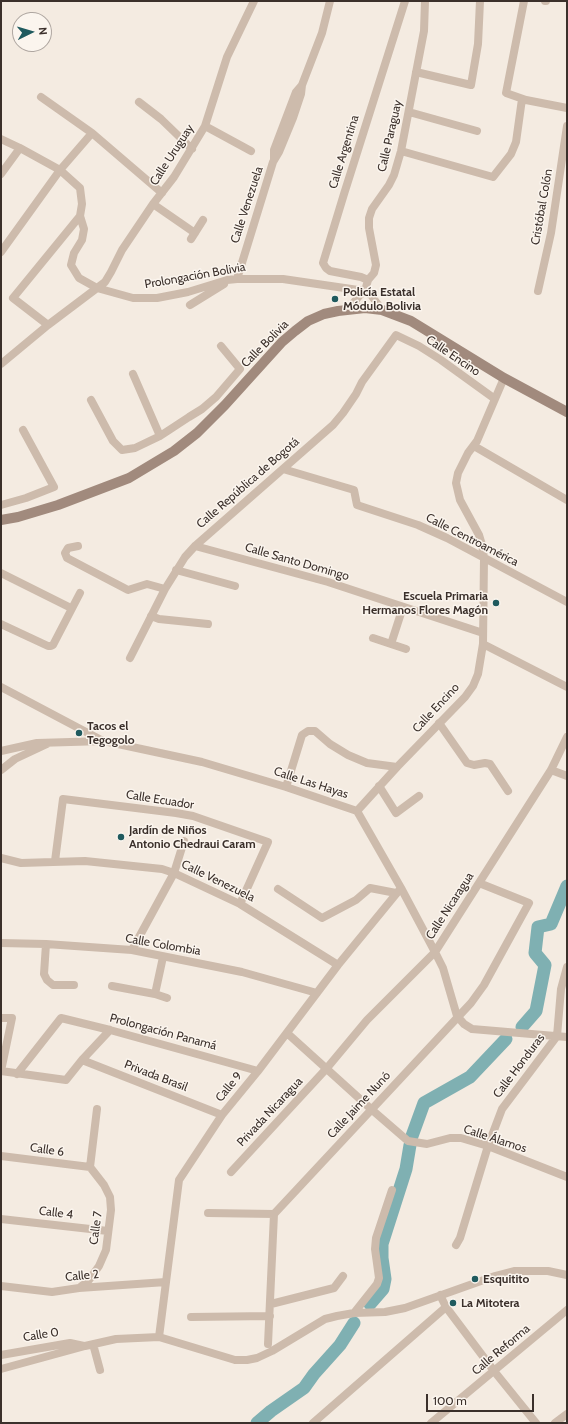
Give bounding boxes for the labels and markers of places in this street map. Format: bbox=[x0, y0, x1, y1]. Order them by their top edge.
place label: Policía Estatal Módulo Bolivia bbox=[343, 285, 421, 313]
marker: Policía Estatal Módulo Bolivia bbox=[330, 294, 340, 304]
place label: Escuela Primaria Hermanos Flores Magón bbox=[362, 589, 488, 617]
marker: Escuela Primaria Hermanos Flores Magón bbox=[491, 598, 501, 608]
place label: Tacos el Tegogolo bbox=[87, 719, 134, 747]
marker: Tacos el Tegogolo bbox=[74, 728, 84, 738]
place label: Jardín de Niños Antonio Chedraui Caram bbox=[129, 823, 256, 851]
marker: Jardín de Niños Antonio Chedraui Caram bbox=[116, 832, 126, 842]
place label: Esquitito bbox=[483, 1272, 529, 1286]
marker: Esquitito bbox=[470, 1274, 480, 1284]
place label: La Mitotera bbox=[461, 1296, 519, 1310]
marker: La Mitotera bbox=[448, 1298, 458, 1308]

